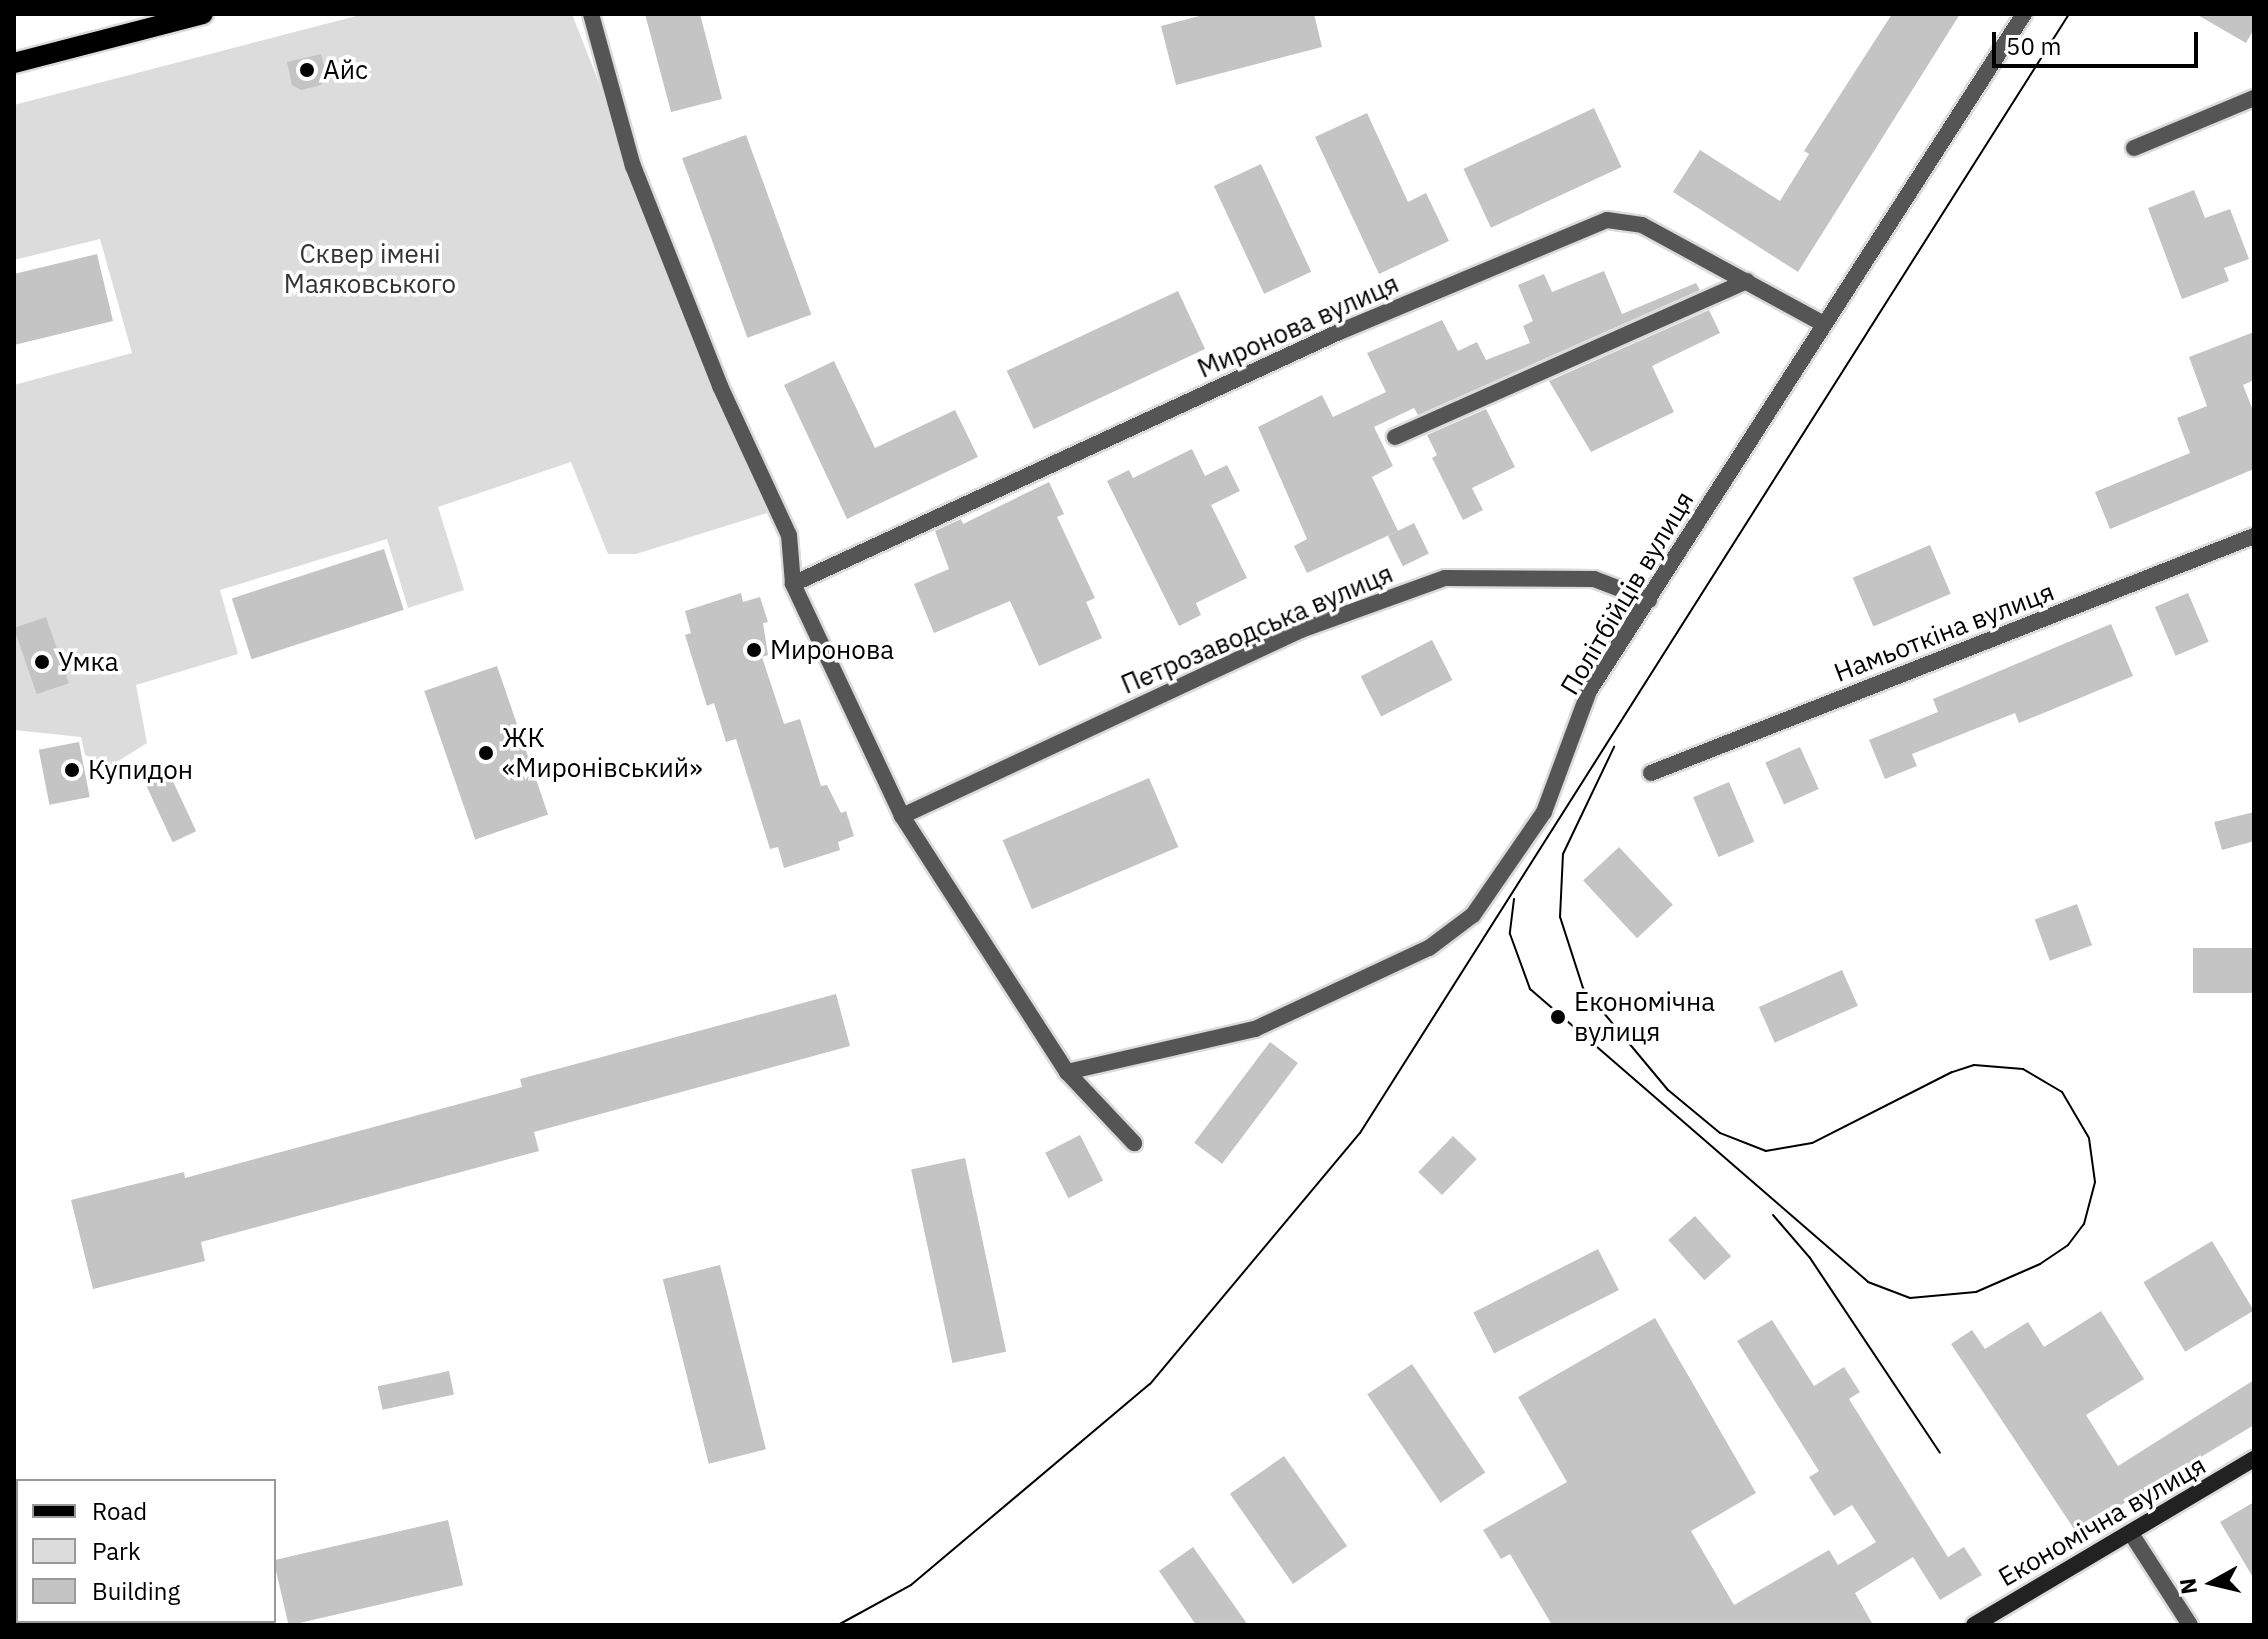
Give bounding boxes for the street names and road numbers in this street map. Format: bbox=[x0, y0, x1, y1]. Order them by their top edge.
street label: Миронова вулиця bbox=[1193, 268, 1403, 384]
street label: Політбійців вулиця bbox=[1554, 486, 1700, 700]
street label: Петрозаводська вулиця bbox=[1117, 558, 1397, 700]
street label: Намьоткіна вулиця bbox=[1830, 576, 2058, 688]
street label: Економічна вулиця bbox=[1993, 1449, 2211, 1593]

